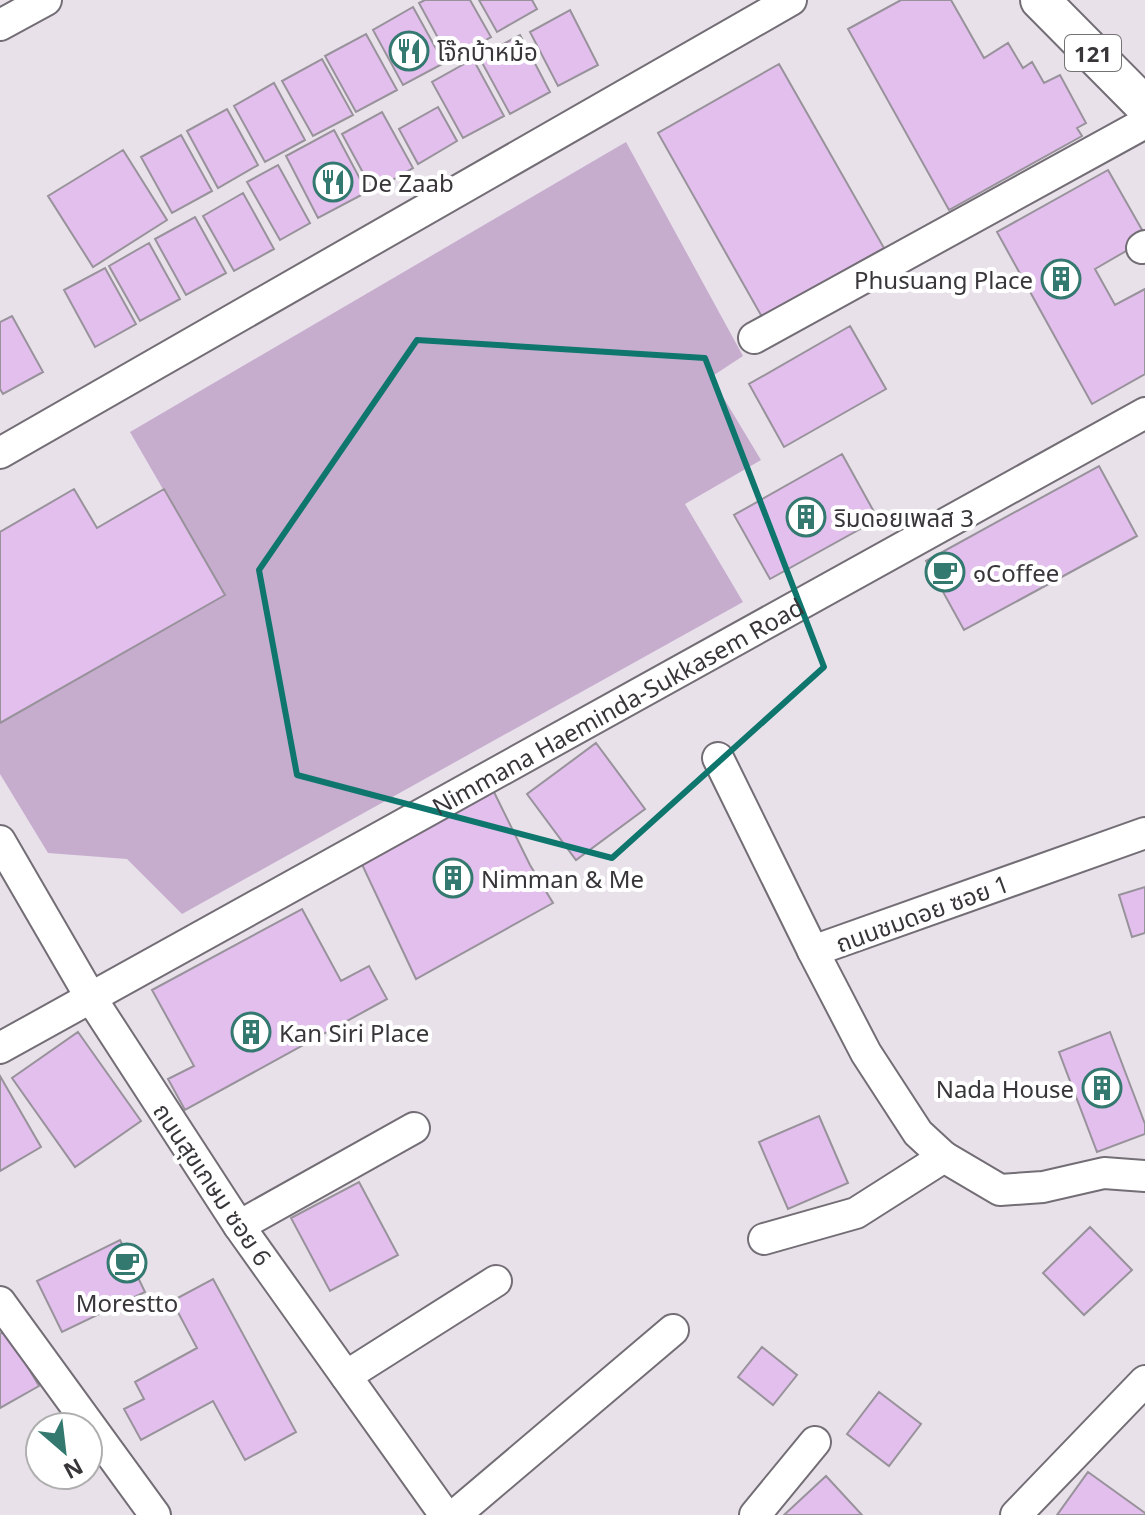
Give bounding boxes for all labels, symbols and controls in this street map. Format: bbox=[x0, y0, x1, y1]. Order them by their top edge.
restaurant icon: โจ๊กบ้าหม้อ bbox=[388, 30, 430, 72]
place label: โจ๊กบ้าหม้อ bbox=[437, 35, 538, 68]
road number: 121 bbox=[1065, 35, 1121, 71]
restaurant icon: De Zaab bbox=[312, 161, 354, 203]
place label: De Zaab bbox=[361, 166, 454, 199]
building icon: Phusuang Place bbox=[1040, 258, 1082, 300]
place label: Phusuang Place bbox=[854, 263, 1033, 296]
building icon: ริมดอยเพลส 3 bbox=[785, 496, 827, 538]
place label: ริมดอยเพลส 3 bbox=[834, 501, 974, 534]
cafe icon: ๑Coffee bbox=[924, 551, 966, 593]
place label: ๑Coffee bbox=[973, 556, 1059, 589]
street label: Nimmana Haeminda-Sukkasem Road bbox=[426, 589, 809, 822]
building icon: Nimman & Me bbox=[432, 857, 474, 899]
place label: Nimman & Me bbox=[481, 862, 644, 895]
street label: ถนนชมดอย ซอย 1 bbox=[831, 866, 1013, 960]
building icon: Kan Siri Place bbox=[230, 1011, 272, 1053]
place label: Kan Siri Place bbox=[279, 1016, 429, 1049]
building icon: Nada House bbox=[1081, 1067, 1123, 1109]
place label: Nada House bbox=[936, 1072, 1074, 1105]
street label: ถนนสุขเกษม ซอย 6 bbox=[146, 1096, 280, 1272]
cafe icon: Morestto bbox=[106, 1242, 148, 1284]
place label: Morestto bbox=[76, 1286, 178, 1319]
north arrow bbox=[24, 1411, 104, 1491]
text: N bbox=[59, 1452, 89, 1487]

